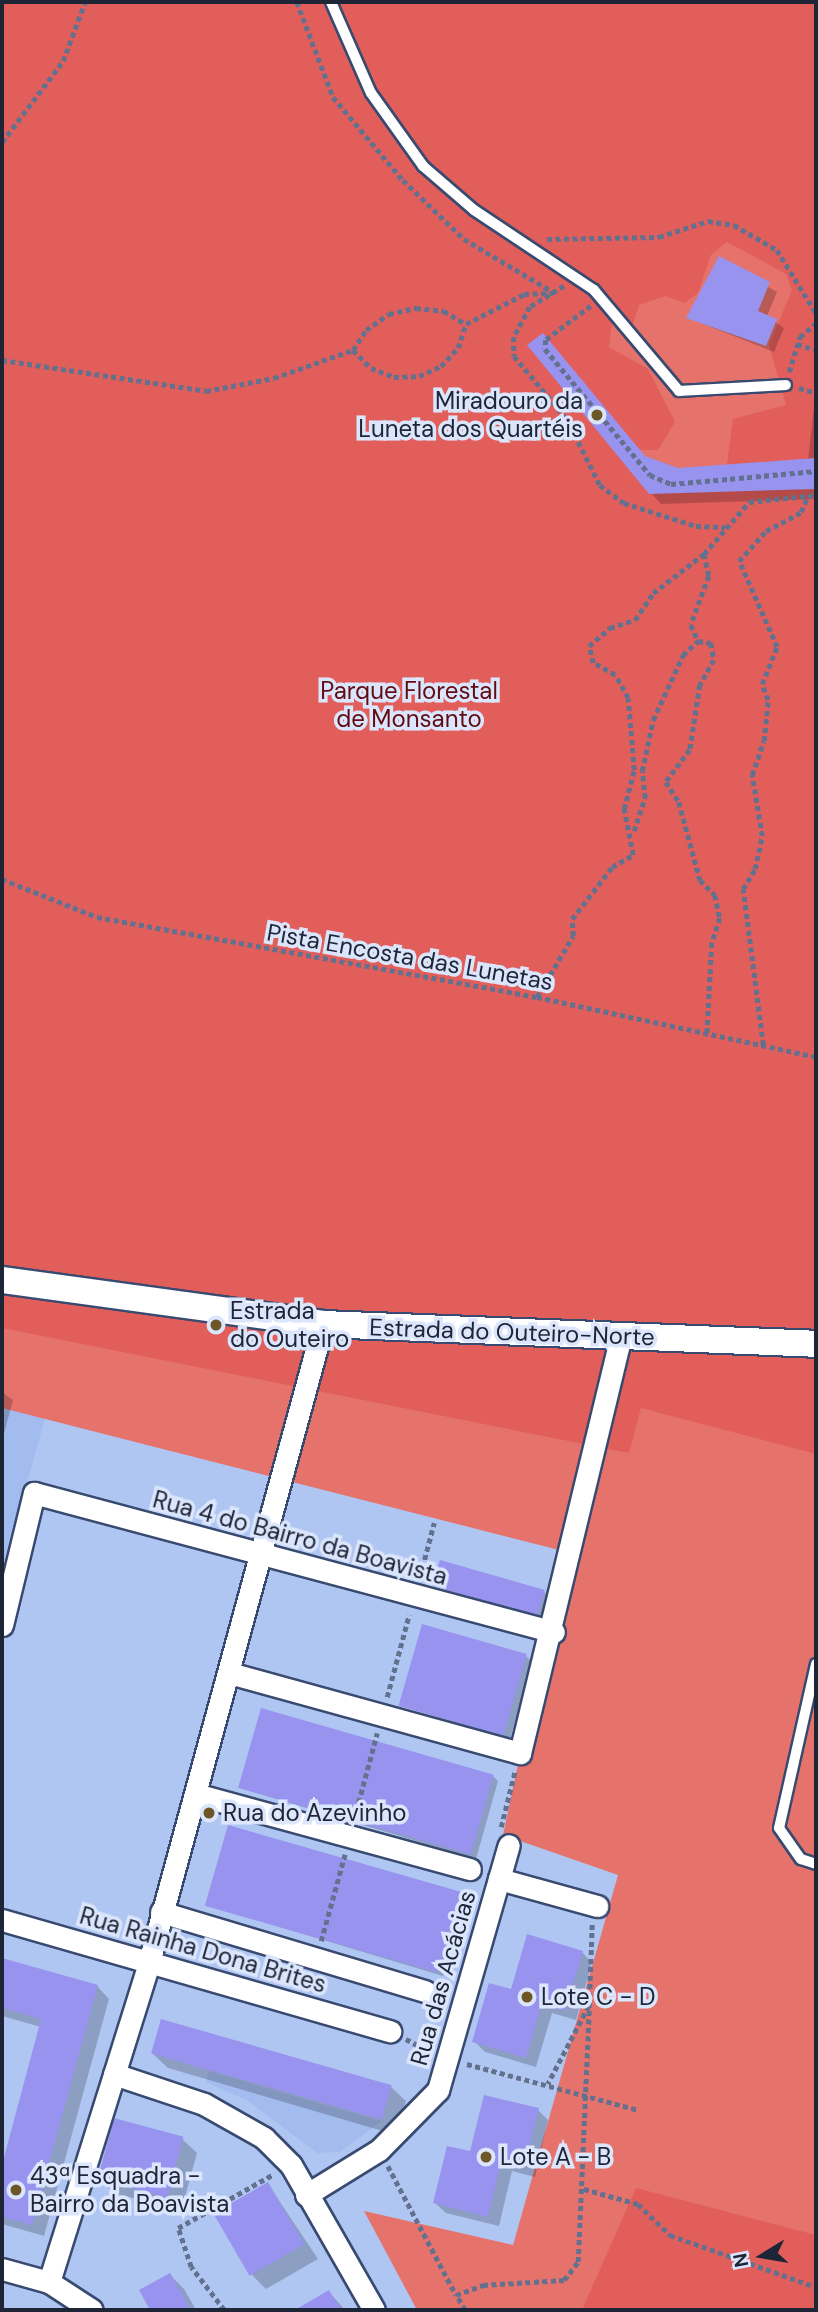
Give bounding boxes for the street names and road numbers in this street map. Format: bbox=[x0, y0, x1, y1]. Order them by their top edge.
street label: Pista Encosta das Lunetas bbox=[265, 918, 555, 996]
street label: Estrada do Outeiro-Norte bbox=[369, 1313, 655, 1351]
street label: Rua 4 do Bairro da Boavista bbox=[150, 1485, 450, 1591]
street label: Rua das Acácias bbox=[404, 1887, 482, 2069]
street label: Rua Rainha Dona Brites bbox=[76, 1901, 330, 1999]

